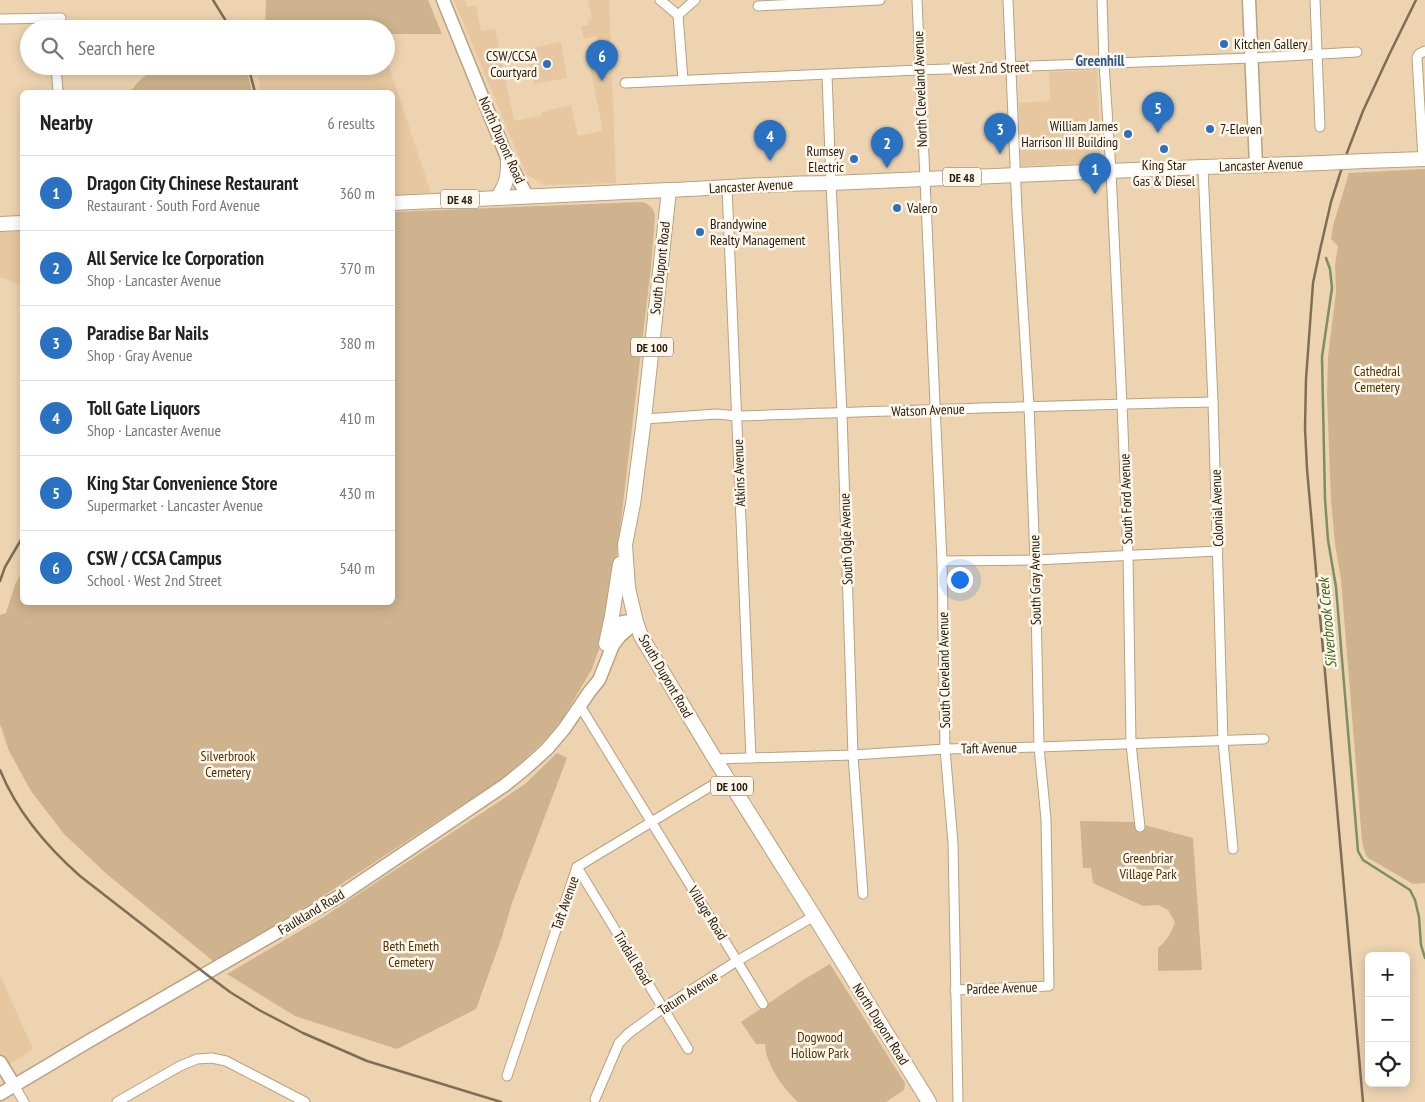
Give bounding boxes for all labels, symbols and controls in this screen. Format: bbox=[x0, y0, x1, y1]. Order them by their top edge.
search box bbox=[20, 20, 395, 75]
street label: North Cleveland Avenue bbox=[909, 30, 931, 147]
icon: search bbox=[38, 34, 66, 62]
place label: Kitchen Gallery bbox=[1234, 35, 1308, 53]
text: Search here bbox=[78, 36, 155, 60]
marker: Kitchen Gallery bbox=[1218, 38, 1230, 50]
pin: 6 bbox=[586, 40, 618, 81]
place label: CSW/CCSA Courtyard bbox=[486, 47, 537, 81]
district label: Greenhill bbox=[1076, 51, 1125, 70]
marker: CSW/CCSA Courtyard bbox=[541, 58, 553, 70]
street label: West 2nd Street bbox=[952, 58, 1030, 78]
pin: 5 bbox=[1142, 92, 1174, 133]
street label: North Dupont Road bbox=[475, 94, 529, 186]
text: Nearby bbox=[40, 109, 93, 136]
text: 6 results bbox=[328, 113, 375, 133]
pin: 3 bbox=[984, 113, 1016, 154]
place label: William James Harrison III Building bbox=[1021, 117, 1118, 151]
pin: 4 bbox=[754, 120, 786, 161]
place label: 7-Eleven bbox=[1220, 120, 1262, 138]
marker: 7-Eleven bbox=[1204, 123, 1216, 135]
pin: 2 bbox=[871, 127, 903, 168]
marker: William James Harrison III Building bbox=[1122, 128, 1134, 140]
place label: Rumsey Electric bbox=[807, 142, 845, 176]
marker: King Star Gas & Diesel bbox=[1158, 143, 1170, 155]
marker: Rumsey Electric bbox=[848, 153, 860, 165]
pin: 1 bbox=[1079, 153, 1111, 194]
street label: Lancaster Avenue bbox=[1219, 155, 1304, 175]
place label: King Star Gas & Diesel bbox=[1133, 156, 1196, 190]
road number: DE 48 bbox=[943, 168, 981, 186]
text: Dragon City Chinese Restaurant bbox=[87, 171, 298, 195]
street label: Lancaster Avenue bbox=[709, 175, 794, 197]
text: 1 bbox=[52, 183, 60, 203]
text: 360 m bbox=[340, 183, 375, 203]
road number: DE 48 bbox=[441, 190, 479, 208]
text: Restaurant · South Ford Avenue bbox=[87, 195, 260, 215]
place label: Valero bbox=[906, 199, 937, 217]
marker: Valero bbox=[891, 202, 903, 214]
place label: Brandywine Realty Management bbox=[710, 215, 806, 249]
street label: South Dupont Road bbox=[646, 221, 674, 315]
marker: Brandywine Realty Management bbox=[694, 226, 706, 238]
text: All Service Ice Corporation bbox=[87, 246, 264, 270]
text: 2 bbox=[52, 258, 60, 278]
text: 370 m bbox=[340, 258, 375, 278]
text: Shop · Lancaster Avenue bbox=[87, 270, 221, 290]
text: Paradise Bar Nails bbox=[87, 321, 209, 345]
text: 3 bbox=[52, 333, 60, 353]
text: 380 m bbox=[340, 333, 375, 353]
road number: DE 100 bbox=[631, 338, 673, 357]
text: Shop · Gray Avenue bbox=[87, 345, 193, 365]
park label: Cathedral Cemetery bbox=[1354, 362, 1401, 396]
text: Toll Gate Liquors bbox=[87, 396, 200, 420]
street label: Watson Avenue bbox=[891, 400, 965, 420]
text: 4 bbox=[52, 408, 60, 428]
text: 410 m bbox=[340, 408, 375, 428]
text: Shop · Lancaster Avenue bbox=[87, 420, 221, 440]
street label: Atkins Avenue bbox=[729, 439, 749, 507]
street label: South Ford Avenue bbox=[1115, 453, 1137, 545]
street label: Colonial Avenue bbox=[1207, 469, 1227, 547]
text: King Star Convenience Store bbox=[87, 471, 278, 495]
text: 5 bbox=[52, 483, 60, 503]
text: 430 m bbox=[340, 483, 375, 503]
street label: South Ogle Avenue bbox=[835, 493, 857, 585]
text: Supermarket · Lancaster Avenue bbox=[87, 495, 263, 515]
street label: South Gray Avenue bbox=[1025, 535, 1045, 625]
text: CSW / CCSA Campus bbox=[87, 546, 222, 570]
text: 6 bbox=[52, 558, 60, 578]
text: 540 m bbox=[340, 558, 375, 578]
your location bbox=[947, 567, 973, 593]
text: School · West 2nd Street bbox=[87, 570, 222, 590]
water label: Silverbrook Creek bbox=[1313, 575, 1340, 669]
street label: South Cleveland Avenue bbox=[934, 611, 954, 728]
street label: South Dupont Road bbox=[635, 631, 697, 721]
street label: Taft Avenue bbox=[961, 739, 1017, 757]
park label: Silverbrook Cemetery bbox=[201, 747, 256, 781]
road number: DE 100 bbox=[711, 776, 753, 796]
park label: Greenbriar Village Park bbox=[1118, 849, 1177, 883]
street label: Taft Avenue bbox=[547, 873, 583, 932]
street label: Village Road bbox=[684, 882, 732, 943]
street label: Faulkland Road bbox=[275, 885, 347, 939]
street label: Tindall Road bbox=[610, 927, 656, 989]
park label: Beth Emeth Cemetery bbox=[383, 937, 439, 971]
map controls bbox=[1365, 952, 1410, 1087]
button: + bbox=[1365, 952, 1410, 997]
street label: Tatum Avenue bbox=[655, 967, 721, 1019]
street label: Pardee Avenue bbox=[966, 978, 1038, 998]
street label: North Dupont Road bbox=[849, 980, 913, 1068]
button: − bbox=[1365, 997, 1410, 1042]
park label: Dogwood Hollow Park bbox=[791, 1028, 849, 1062]
button: locate bbox=[1365, 1042, 1410, 1087]

